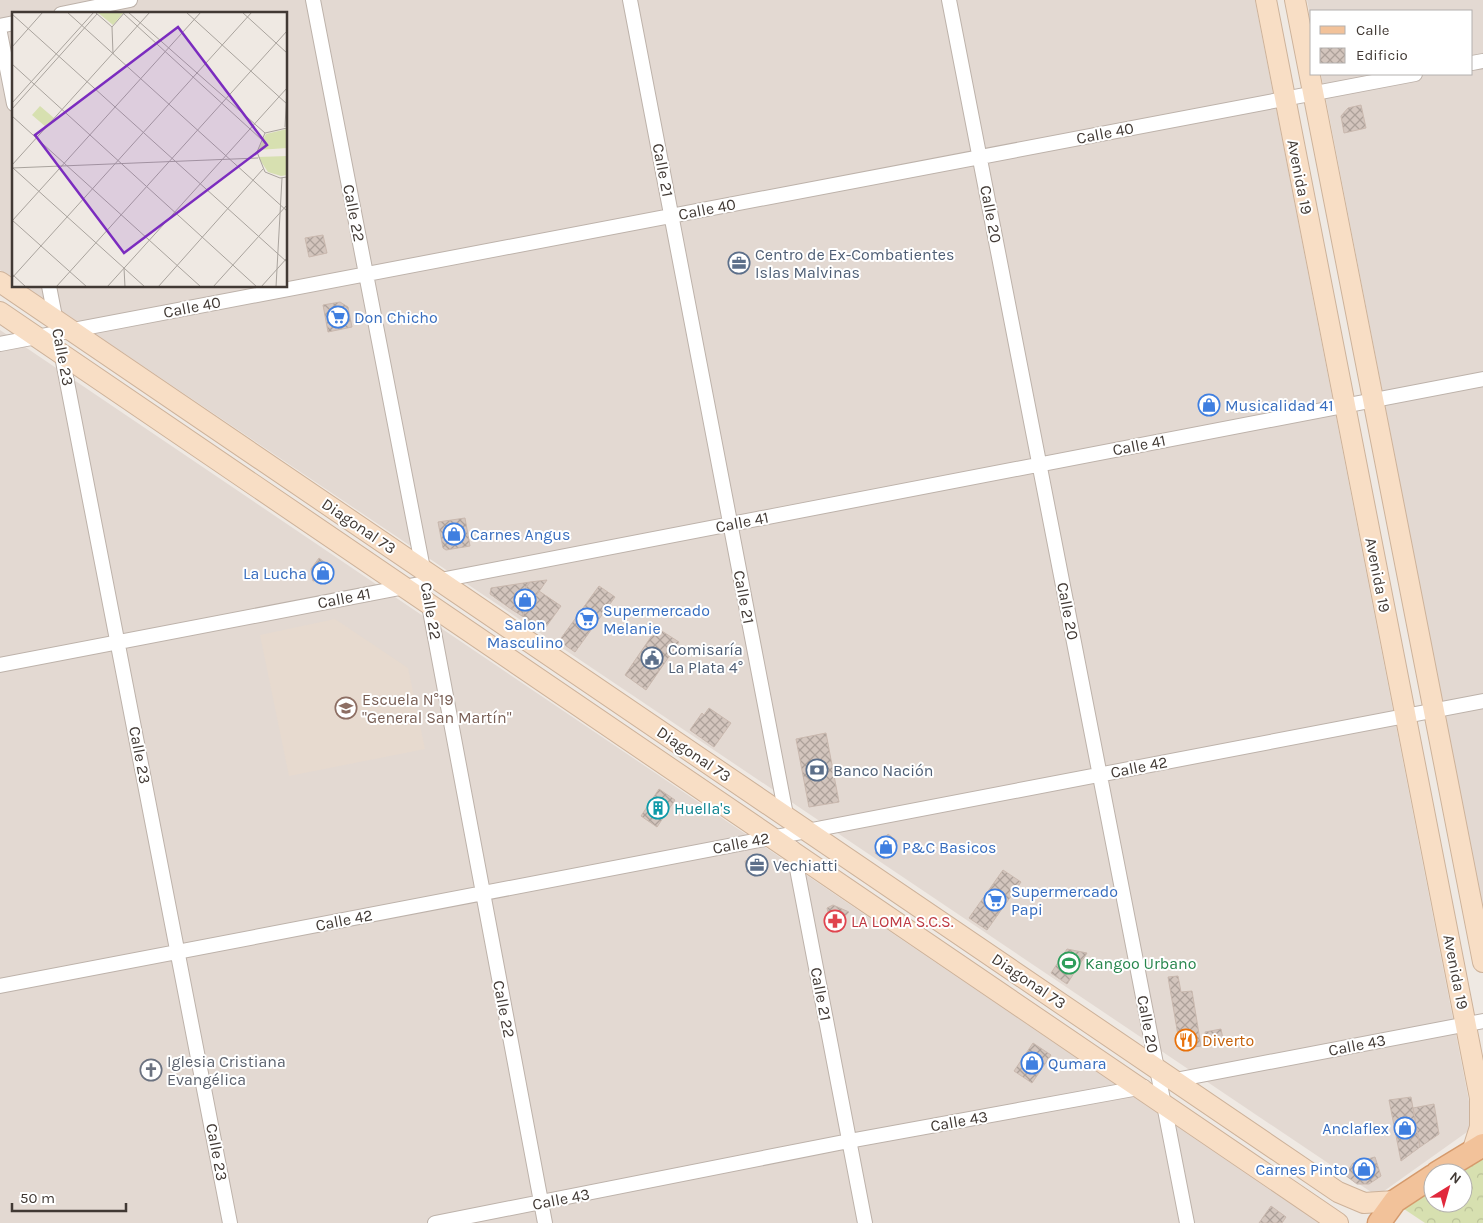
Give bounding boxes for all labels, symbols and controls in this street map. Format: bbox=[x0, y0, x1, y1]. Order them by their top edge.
legend bbox=[1310, 10, 1473, 75]
inset map bbox=[12, 12, 288, 288]
text: Calle bbox=[1356, 21, 1390, 39]
text: Edificio bbox=[1356, 46, 1408, 64]
street label: Calle 40 bbox=[1075, 118, 1135, 148]
street label: Avenida 19 bbox=[1283, 138, 1317, 216]
street label: Calle 21 bbox=[649, 142, 677, 198]
street label: Calle 22 bbox=[339, 183, 369, 243]
street label: Calle 20 bbox=[976, 184, 1006, 244]
street label: Calle 40 bbox=[677, 194, 737, 224]
place label: Centro de Ex-Combatientes Islas Malvinas bbox=[755, 245, 954, 282]
office icon: Centro de Ex-Combatientes Islas Malvinas bbox=[727, 251, 751, 275]
street label: Calle 40 bbox=[162, 292, 222, 322]
supermarket icon: Don Chicho bbox=[326, 305, 350, 329]
place label: Don Chicho bbox=[354, 308, 438, 327]
street label: Calle 23 bbox=[48, 327, 78, 387]
shop icon: Musicalidad 41 bbox=[1197, 393, 1221, 417]
place label: Musicalidad 41 bbox=[1225, 396, 1334, 415]
street label: Calle 41 bbox=[1111, 431, 1167, 459]
street label: Diagonal 73 bbox=[318, 494, 400, 558]
street label: Calle 41 bbox=[714, 508, 770, 536]
shop icon: Carnes Angus bbox=[442, 522, 466, 546]
place label: Carnes Angus bbox=[470, 525, 570, 544]
street label: Avenida 19 bbox=[1361, 536, 1395, 614]
shop icon: La Lucha bbox=[311, 561, 335, 585]
place label: La Lucha bbox=[243, 564, 307, 583]
street label: Calle 21 bbox=[730, 569, 758, 625]
street label: Calle 22 bbox=[417, 581, 445, 641]
street label: Calle 20 bbox=[1053, 581, 1083, 641]
street label: Calle 41 bbox=[316, 584, 372, 612]
shop icon: Salon Masculino bbox=[513, 588, 537, 612]
place label: Supermercado Melanie bbox=[603, 601, 710, 638]
supermarket icon: Supermercado Melanie bbox=[575, 607, 599, 631]
place label: Salon Masculino bbox=[487, 615, 563, 652]
place label: Comisaría La Plata 4° bbox=[668, 640, 743, 677]
public building icon: Comisaría La Plata 4° bbox=[640, 646, 664, 670]
place label: Escuela N°19 "General San Martín" bbox=[362, 690, 512, 727]
school or university icon: Escuela N°19 "General San Martín" bbox=[334, 696, 358, 720]
street label: Diagonal 73 bbox=[653, 722, 735, 786]
street label: Calle 23 bbox=[125, 725, 155, 785]
street label: Calle 42 bbox=[1109, 752, 1169, 782]
bank icon: Banco Nación bbox=[805, 758, 829, 782]
place label: Banco Nación bbox=[833, 761, 933, 780]
building icon: Huella's bbox=[646, 796, 670, 820]
place label: Huella's bbox=[674, 799, 731, 818]
street label: Calle 42 bbox=[711, 828, 771, 858]
shop icon: P&C Basicos bbox=[874, 835, 898, 859]
place label: P&C Basicos bbox=[902, 838, 996, 857]
office icon: Vechiatti bbox=[745, 853, 769, 877]
place label: Vechiatti bbox=[773, 856, 838, 875]
place label: Supermercado Papi bbox=[1011, 882, 1118, 919]
supermarket icon: Supermercado Papi bbox=[983, 888, 1007, 912]
street label: Calle 42 bbox=[314, 905, 374, 935]
pharmacy icon: LA LOMA S.C.S. bbox=[823, 909, 847, 933]
place label: LA LOMA S.C.S. bbox=[851, 912, 954, 931]
street label: Avenida 19 bbox=[1439, 933, 1473, 1011]
street label: Diagonal 73 bbox=[988, 949, 1070, 1013]
sports icon: Kangoo Urbano bbox=[1057, 951, 1081, 975]
place label: Kangoo Urbano bbox=[1085, 954, 1196, 973]
street label: Calle 21 bbox=[807, 966, 835, 1022]
street label: Calle 22 bbox=[489, 979, 519, 1039]
street label: Calle 20 bbox=[1133, 994, 1163, 1054]
restaurant icon: Diverto bbox=[1174, 1028, 1198, 1052]
street label: Calle 43 bbox=[1327, 1030, 1387, 1060]
place label: Diverto bbox=[1202, 1031, 1254, 1050]
shop icon: Qumara bbox=[1020, 1051, 1044, 1075]
place label: Iglesia Cristiana Evangélica bbox=[167, 1052, 286, 1089]
place label: Qumara bbox=[1048, 1054, 1106, 1073]
church icon: Iglesia Cristiana Evangélica bbox=[139, 1058, 163, 1082]
street label: Calle 43 bbox=[929, 1107, 989, 1135]
shop icon: Anclaflex bbox=[1393, 1116, 1417, 1140]
place label: Anclaflex bbox=[1322, 1119, 1389, 1138]
street label: Calle 23 bbox=[202, 1122, 232, 1182]
shop icon: Carnes Pinto bbox=[1352, 1157, 1376, 1181]
place label: Carnes Pinto bbox=[1255, 1160, 1348, 1179]
north arrow bbox=[1423, 1163, 1473, 1213]
text: N bbox=[1446, 1168, 1465, 1188]
scale bar bbox=[12, 1180, 126, 1212]
street label: Calle 43 bbox=[531, 1184, 591, 1214]
text: 50 m bbox=[20, 1189, 55, 1207]

